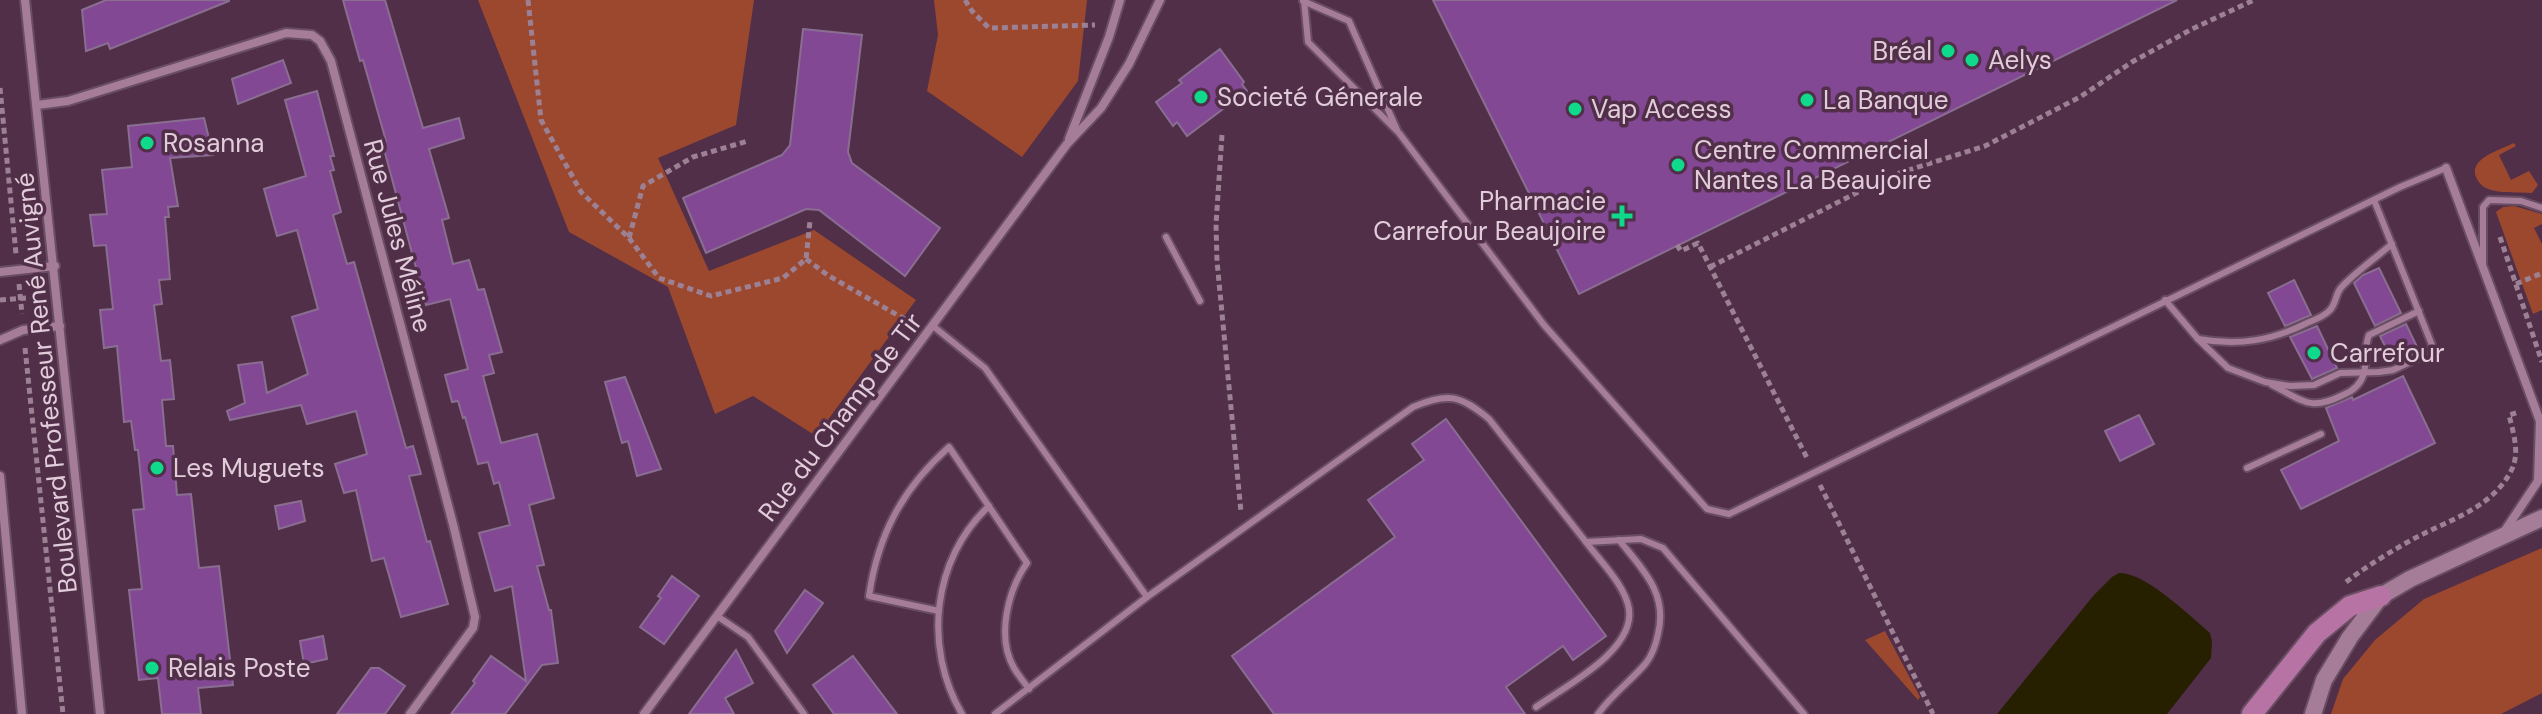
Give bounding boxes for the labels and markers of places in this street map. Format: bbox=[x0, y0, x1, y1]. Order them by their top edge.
place label: Bréal bbox=[1872, 34, 1932, 68]
marker: Bréal bbox=[1939, 42, 1957, 60]
place label: Aelys bbox=[1988, 43, 2052, 77]
marker: Aelys bbox=[1963, 51, 1981, 69]
place label: Societé Génerale bbox=[1217, 80, 1423, 114]
place label: La Banque bbox=[1823, 83, 1948, 117]
marker: Societé Génerale bbox=[1192, 88, 1210, 106]
marker: La Banque bbox=[1798, 91, 1816, 109]
place label: Vap Access bbox=[1591, 92, 1731, 126]
marker: Vap Access bbox=[1566, 100, 1584, 118]
place label: Rosanna bbox=[163, 126, 264, 160]
place label: Centre Commercial Nantes La Beaujoire bbox=[1694, 133, 1932, 197]
marker: Rosanna bbox=[138, 134, 156, 152]
marker: Centre Commercial Nantes La Beaujoire bbox=[1669, 156, 1687, 174]
place label: Pharmacie Carrefour Beaujoire bbox=[1373, 184, 1606, 248]
marker: Pharmacie Carrefour Beaujoire bbox=[1613, 207, 1631, 225]
place label: Carrefour bbox=[2330, 336, 2445, 370]
marker: Carrefour bbox=[2305, 344, 2323, 362]
place label: Les Muguets bbox=[173, 451, 325, 485]
marker: Les Muguets bbox=[148, 459, 166, 477]
place label: Relais Poste bbox=[168, 651, 310, 685]
marker: Relais Poste bbox=[143, 659, 161, 677]

